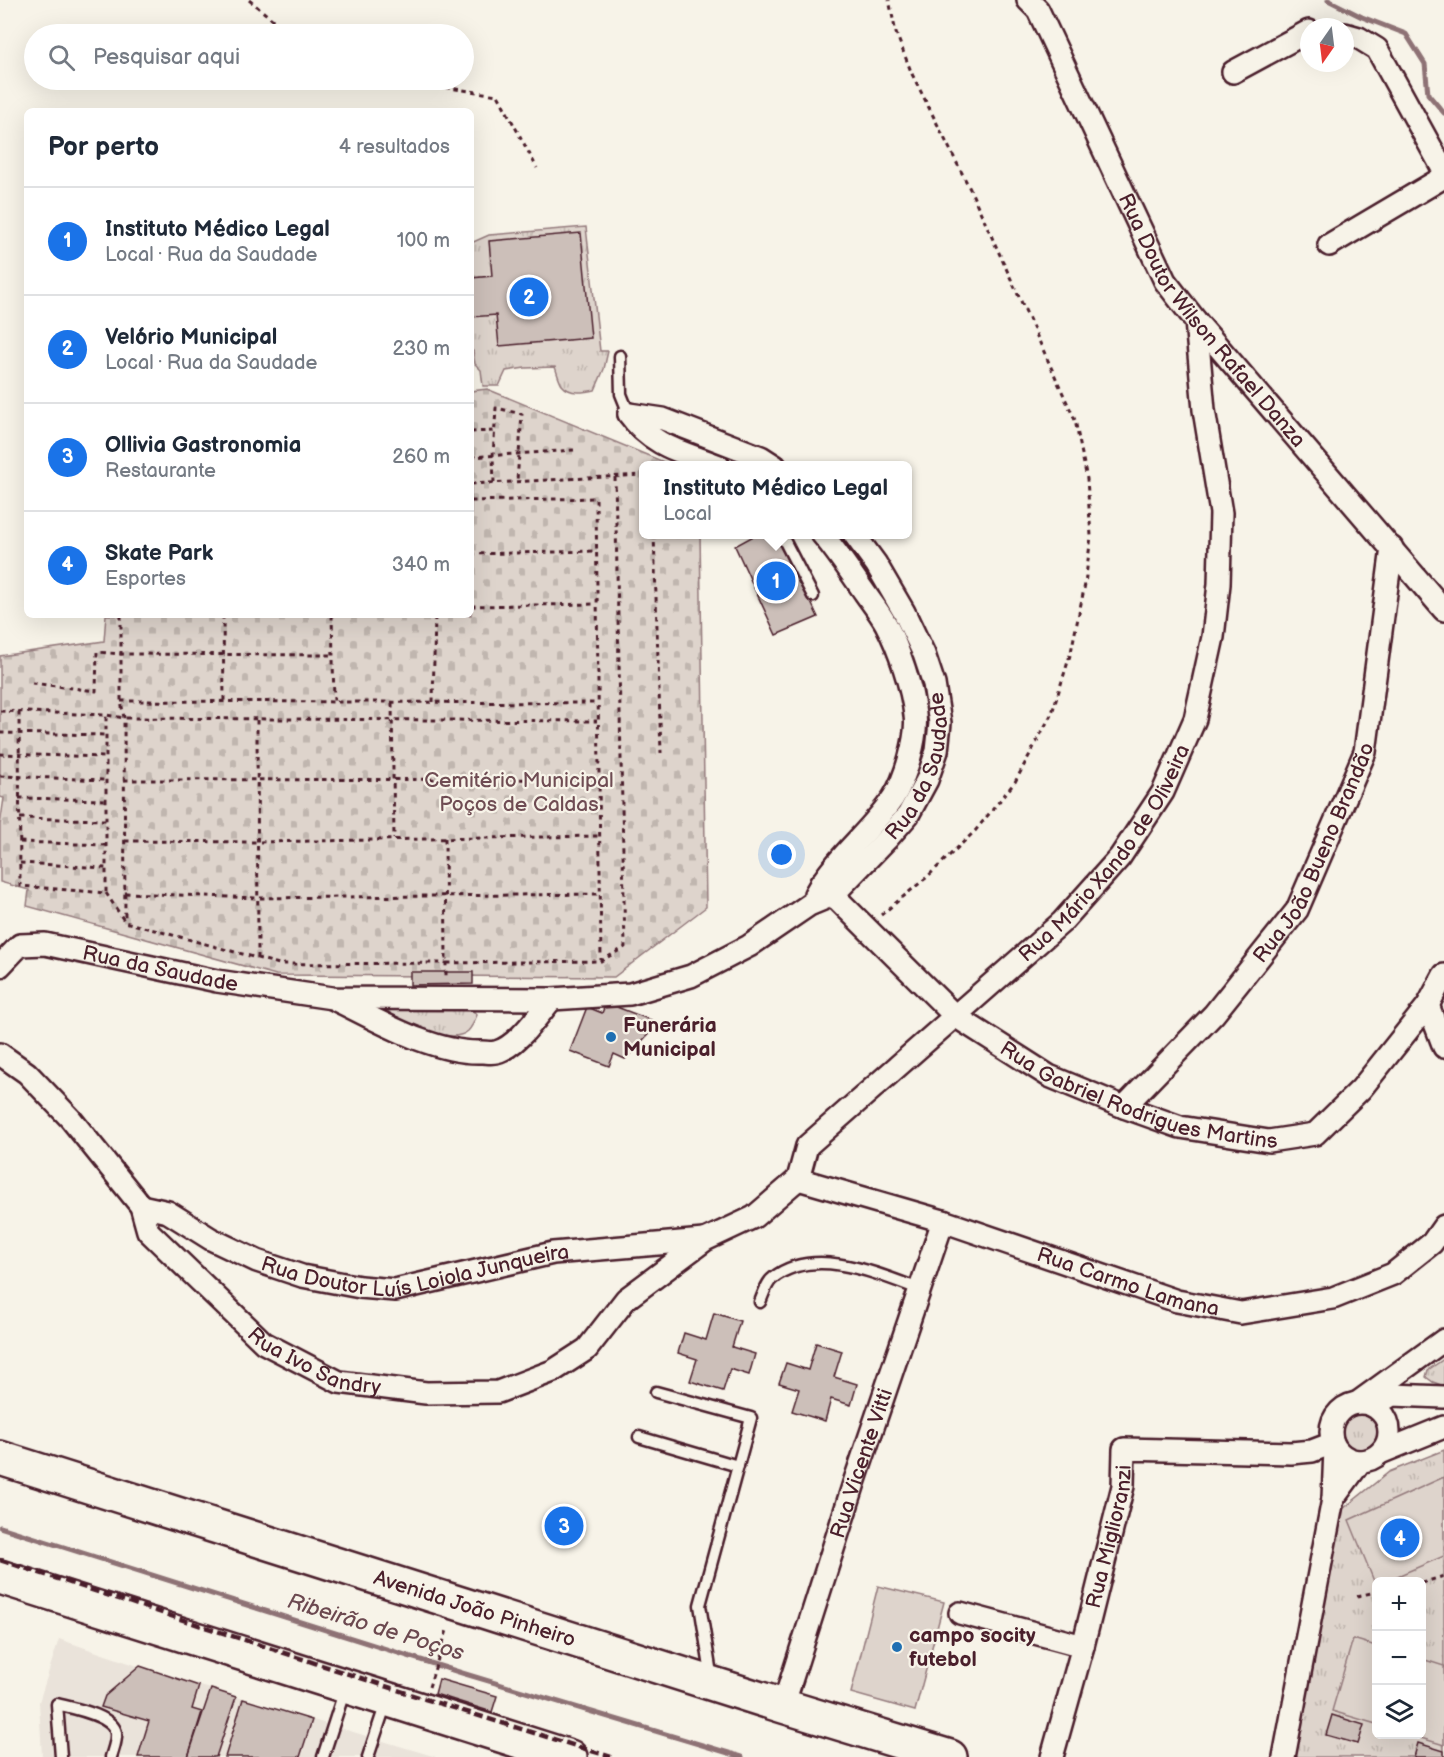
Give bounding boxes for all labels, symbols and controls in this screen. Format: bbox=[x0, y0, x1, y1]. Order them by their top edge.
north arrow bbox=[1300, 18, 1354, 72]
search box bbox=[24, 24, 474, 90]
icon: search bbox=[45, 41, 78, 74]
text: Pesquisar aqui bbox=[93, 44, 240, 71]
text: Por perto bbox=[48, 132, 159, 163]
text: 4 resultados bbox=[339, 135, 450, 159]
street label: Rua Doutor Wilson Rafael Danza bbox=[1113, 189, 1311, 452]
text: Instituto Médico Legal bbox=[105, 216, 330, 243]
text: 1 bbox=[63, 229, 72, 253]
text: 100 m bbox=[397, 229, 450, 253]
text: Local · Rua da Saudade bbox=[105, 243, 317, 267]
pin: 2 bbox=[510, 274, 548, 320]
text: Velório Municipal bbox=[105, 324, 277, 351]
text: 2 bbox=[62, 337, 73, 361]
text: 230 m bbox=[393, 337, 450, 361]
text: Local · Rua da Saudade bbox=[105, 351, 317, 375]
text: Ollivia Gastronomia bbox=[105, 432, 301, 459]
text: 3 bbox=[62, 445, 73, 469]
text: 260 m bbox=[392, 445, 450, 469]
text: Restaurante bbox=[105, 459, 216, 483]
popup bbox=[639, 461, 912, 539]
text: Instituto Médico Legal bbox=[663, 475, 888, 502]
text: Local bbox=[663, 502, 712, 526]
text: Skate Park bbox=[105, 540, 213, 567]
text: 4 bbox=[62, 553, 73, 577]
text: 340 m bbox=[392, 553, 450, 577]
pin: 1 bbox=[756, 558, 796, 604]
text: Esportes bbox=[105, 567, 186, 591]
street label: Rua da Saudade bbox=[880, 691, 954, 845]
street label: Rua Mário Xando de Oliveira bbox=[1014, 741, 1195, 967]
street label: Rua João Bueno Brandão bbox=[1248, 742, 1379, 968]
park label: Cemitério Municipal Poços de Caldas bbox=[424, 768, 614, 817]
your location bbox=[767, 840, 796, 869]
street label: Rua da Saudade bbox=[80, 940, 240, 997]
place label: Funerária Municipal bbox=[623, 1013, 717, 1062]
marker: Funerária Municipal bbox=[604, 1030, 618, 1044]
street label: Rua Gabriel Rodrigues Martins bbox=[995, 1036, 1279, 1154]
street label: Rua Doutor Luís Loiola Junqueira bbox=[258, 1240, 570, 1303]
street label: Rua Carmo Lamana bbox=[1033, 1242, 1221, 1322]
street label: Rua Ivo Sandry bbox=[242, 1322, 383, 1400]
street label: Rua Vicente Vitti bbox=[825, 1385, 898, 1541]
street label: Rua Miglioranzi bbox=[1081, 1464, 1137, 1611]
pin: 3 bbox=[544, 1504, 584, 1549]
pin: 4 bbox=[1380, 1516, 1420, 1560]
street label: Avenida João Pinheiro bbox=[371, 1565, 579, 1653]
map controls bbox=[1372, 1577, 1426, 1739]
button: + bbox=[1372, 1577, 1426, 1631]
water label: Ribeirão de Poços bbox=[284, 1588, 467, 1667]
place label: campo socity futebol bbox=[909, 1623, 1036, 1672]
button: − bbox=[1372, 1631, 1426, 1685]
marker: campo socity futebol bbox=[890, 1640, 904, 1654]
button: layers bbox=[1372, 1685, 1426, 1739]

